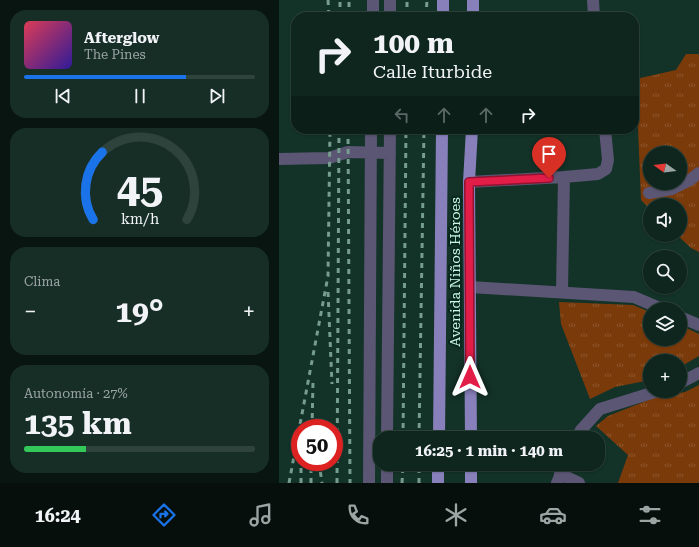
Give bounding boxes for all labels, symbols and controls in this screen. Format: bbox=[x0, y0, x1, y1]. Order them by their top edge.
text: 100 m bbox=[373, 27, 454, 60]
icon: right bbox=[307, 28, 359, 80]
text: Afterglow bbox=[84, 29, 159, 47]
text: The Pines bbox=[84, 47, 146, 62]
text: Calle Iturbide bbox=[373, 61, 492, 82]
icon: previous bbox=[52, 85, 74, 107]
icon: pause bbox=[129, 85, 151, 107]
icon: next bbox=[206, 85, 228, 107]
icon: left bbox=[391, 104, 413, 126]
icon: ahead bbox=[433, 104, 455, 126]
icon: ahead bbox=[475, 104, 497, 126]
icon: right bbox=[517, 104, 539, 126]
pin bbox=[532, 137, 566, 178]
icon: arrive bbox=[538, 143, 560, 165]
north arrow bbox=[643, 146, 687, 190]
map controls bbox=[643, 146, 687, 398]
text: 45 bbox=[116, 164, 163, 213]
street label: Avenida Niños Héroes bbox=[447, 197, 463, 347]
button: sound bbox=[643, 198, 687, 242]
text: km/h bbox=[120, 211, 159, 227]
button: search bbox=[643, 250, 687, 294]
text: Clima bbox=[24, 274, 60, 289]
text: 19° bbox=[115, 294, 164, 329]
text: − bbox=[24, 299, 36, 324]
text: + bbox=[243, 299, 255, 324]
button: layers bbox=[643, 302, 687, 346]
button: + bbox=[643, 354, 687, 398]
position arrow bbox=[449, 356, 491, 398]
text: Autonomía · 27% bbox=[24, 386, 128, 401]
text: 135 km bbox=[24, 406, 132, 441]
speed limit sign: 50 bbox=[291, 419, 343, 471]
text: 16:25 · 1 min · 140 m bbox=[415, 442, 563, 460]
icon: directions bbox=[150, 501, 178, 529]
icon: music bbox=[247, 501, 275, 529]
icon: phone bbox=[344, 501, 372, 529]
icon: climate bbox=[442, 501, 470, 529]
icon: car bbox=[539, 501, 567, 529]
icon: filters bbox=[636, 501, 664, 529]
text: 16:24 bbox=[35, 505, 81, 526]

